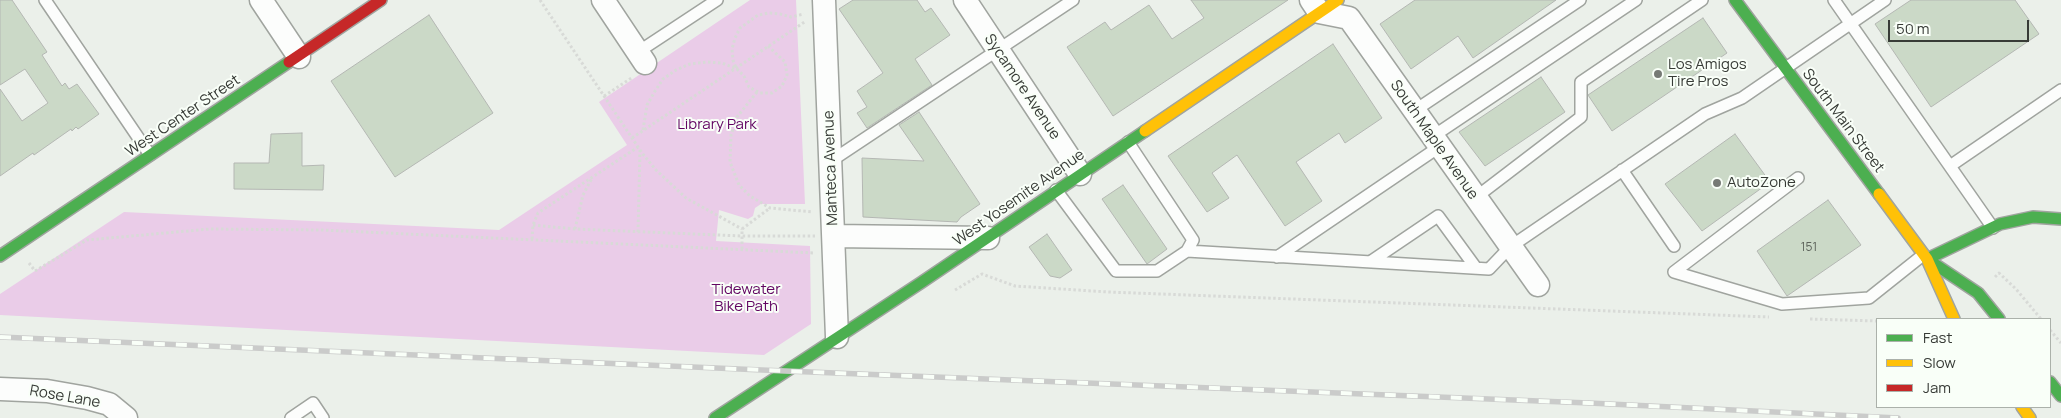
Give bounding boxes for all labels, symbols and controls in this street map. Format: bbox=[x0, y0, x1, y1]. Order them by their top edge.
scale bar bbox=[1891, 10, 2032, 42]
text: 50 m bbox=[1896, 18, 1930, 39]
street label: Sycamore Avenue bbox=[980, 31, 1064, 143]
place label: Los Amigos Tire Pros bbox=[1668, 56, 1747, 91]
street label: South Main Street bbox=[1798, 66, 1888, 176]
marker: Los Amigos Tire Pros bbox=[1652, 68, 1664, 80]
street label: West Center Street bbox=[122, 71, 244, 161]
street label: South Maple Avenue bbox=[1386, 77, 1482, 203]
street label: Manteca Avenue bbox=[820, 110, 842, 226]
park label: Library Park bbox=[677, 116, 757, 134]
street label: West Yosemite Avenue bbox=[950, 146, 1088, 250]
place label: AutoZone bbox=[1727, 174, 1796, 192]
marker: AutoZone bbox=[1711, 177, 1723, 189]
house number: 151 bbox=[1801, 241, 1817, 255]
park label: Tidewater Bike Path bbox=[711, 281, 781, 316]
legend bbox=[1876, 318, 2051, 408]
text: Fast bbox=[1923, 327, 1952, 348]
text: Slow bbox=[1923, 352, 1956, 373]
text: Jam bbox=[1923, 377, 1951, 398]
street label: Rose Lane bbox=[28, 382, 102, 412]

